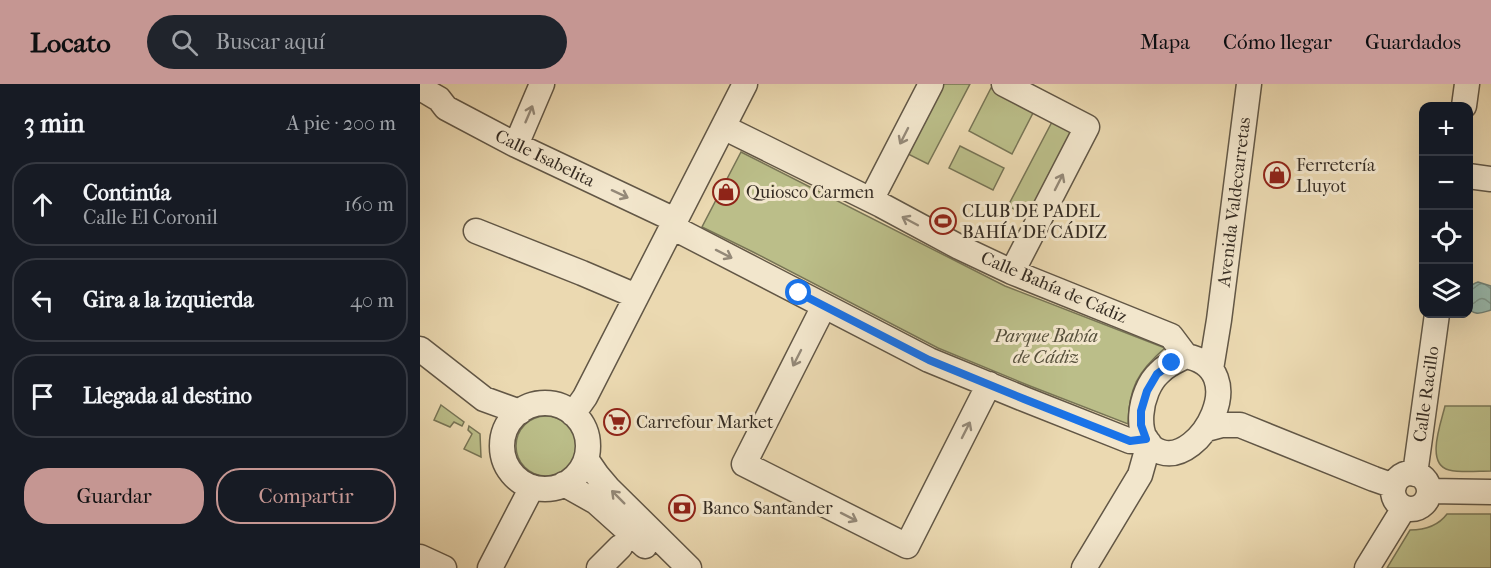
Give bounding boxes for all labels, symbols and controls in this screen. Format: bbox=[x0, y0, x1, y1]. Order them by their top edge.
search box bbox=[147, 15, 567, 69]
text: Locato bbox=[30, 26, 111, 59]
icon: search bbox=[168, 26, 201, 59]
text: Buscar aquí bbox=[216, 29, 325, 55]
text: Mapa bbox=[1140, 30, 1190, 54]
text: Cómo llegar bbox=[1223, 30, 1332, 54]
text: Guardados bbox=[1365, 30, 1461, 54]
map controls bbox=[1419, 102, 1473, 318]
button: + bbox=[1419, 102, 1473, 156]
one-way arrow bbox=[524, 106, 535, 124]
text: 3 min bbox=[24, 108, 85, 139]
text: A pie · 200 m bbox=[286, 112, 396, 135]
street label: Avenida Valdecarretas bbox=[1214, 116, 1255, 289]
street label: Calle Isabelita bbox=[492, 125, 599, 192]
one-way arrow bbox=[898, 127, 910, 145]
place label: Ferretería Lluyot bbox=[1296, 155, 1376, 197]
button: − bbox=[1419, 156, 1473, 210]
shop icon: Ferretería Lluyot bbox=[1262, 160, 1292, 190]
one-way arrow bbox=[1053, 174, 1065, 192]
shop icon: Quiosco Carmen bbox=[711, 177, 741, 207]
text: Continúa bbox=[83, 180, 171, 206]
place label: Quiosco Carmen bbox=[746, 182, 875, 203]
icon: ahead bbox=[26, 188, 59, 221]
one-way arrow bbox=[611, 189, 629, 201]
text: 160 m bbox=[344, 193, 394, 216]
place label: CLUB DE PADEL BAHÍA DE CÁDIZ bbox=[962, 201, 1107, 243]
text: Calle El Coronil bbox=[83, 206, 218, 229]
sports icon: CLUB DE PADEL BAHÍA DE CÁDIZ bbox=[928, 206, 958, 236]
button: locate bbox=[1419, 210, 1473, 264]
one-way arrow bbox=[902, 215, 919, 227]
street label: Calle Bahía de Cádiz bbox=[978, 247, 1130, 328]
one-way arrow bbox=[714, 249, 732, 260]
button: layers bbox=[1419, 264, 1473, 318]
route start bbox=[785, 279, 811, 305]
icon: left bbox=[26, 284, 59, 317]
text: Gira a la izquierda bbox=[83, 287, 254, 313]
text: 40 m bbox=[350, 289, 394, 312]
park label: Parque Bahía de Cádiz bbox=[993, 326, 1098, 368]
street label: Calle Racillo bbox=[1409, 345, 1444, 444]
one-way arrow bbox=[791, 349, 803, 367]
route end bbox=[1158, 349, 1184, 375]
icon: arrive bbox=[26, 380, 59, 413]
text: Llegada al destino bbox=[83, 383, 252, 409]
supermarket icon: Carrefour Market bbox=[602, 407, 632, 437]
place label: Carrefour Market bbox=[636, 412, 774, 433]
one-way arrow bbox=[961, 421, 972, 439]
button: Guardar bbox=[24, 468, 204, 524]
button: Compartir bbox=[216, 468, 396, 524]
one-way arrow bbox=[610, 490, 625, 505]
bank icon: Banco Santander bbox=[667, 493, 697, 523]
place label: Banco Santander bbox=[702, 498, 833, 519]
one-way arrow bbox=[840, 512, 858, 523]

